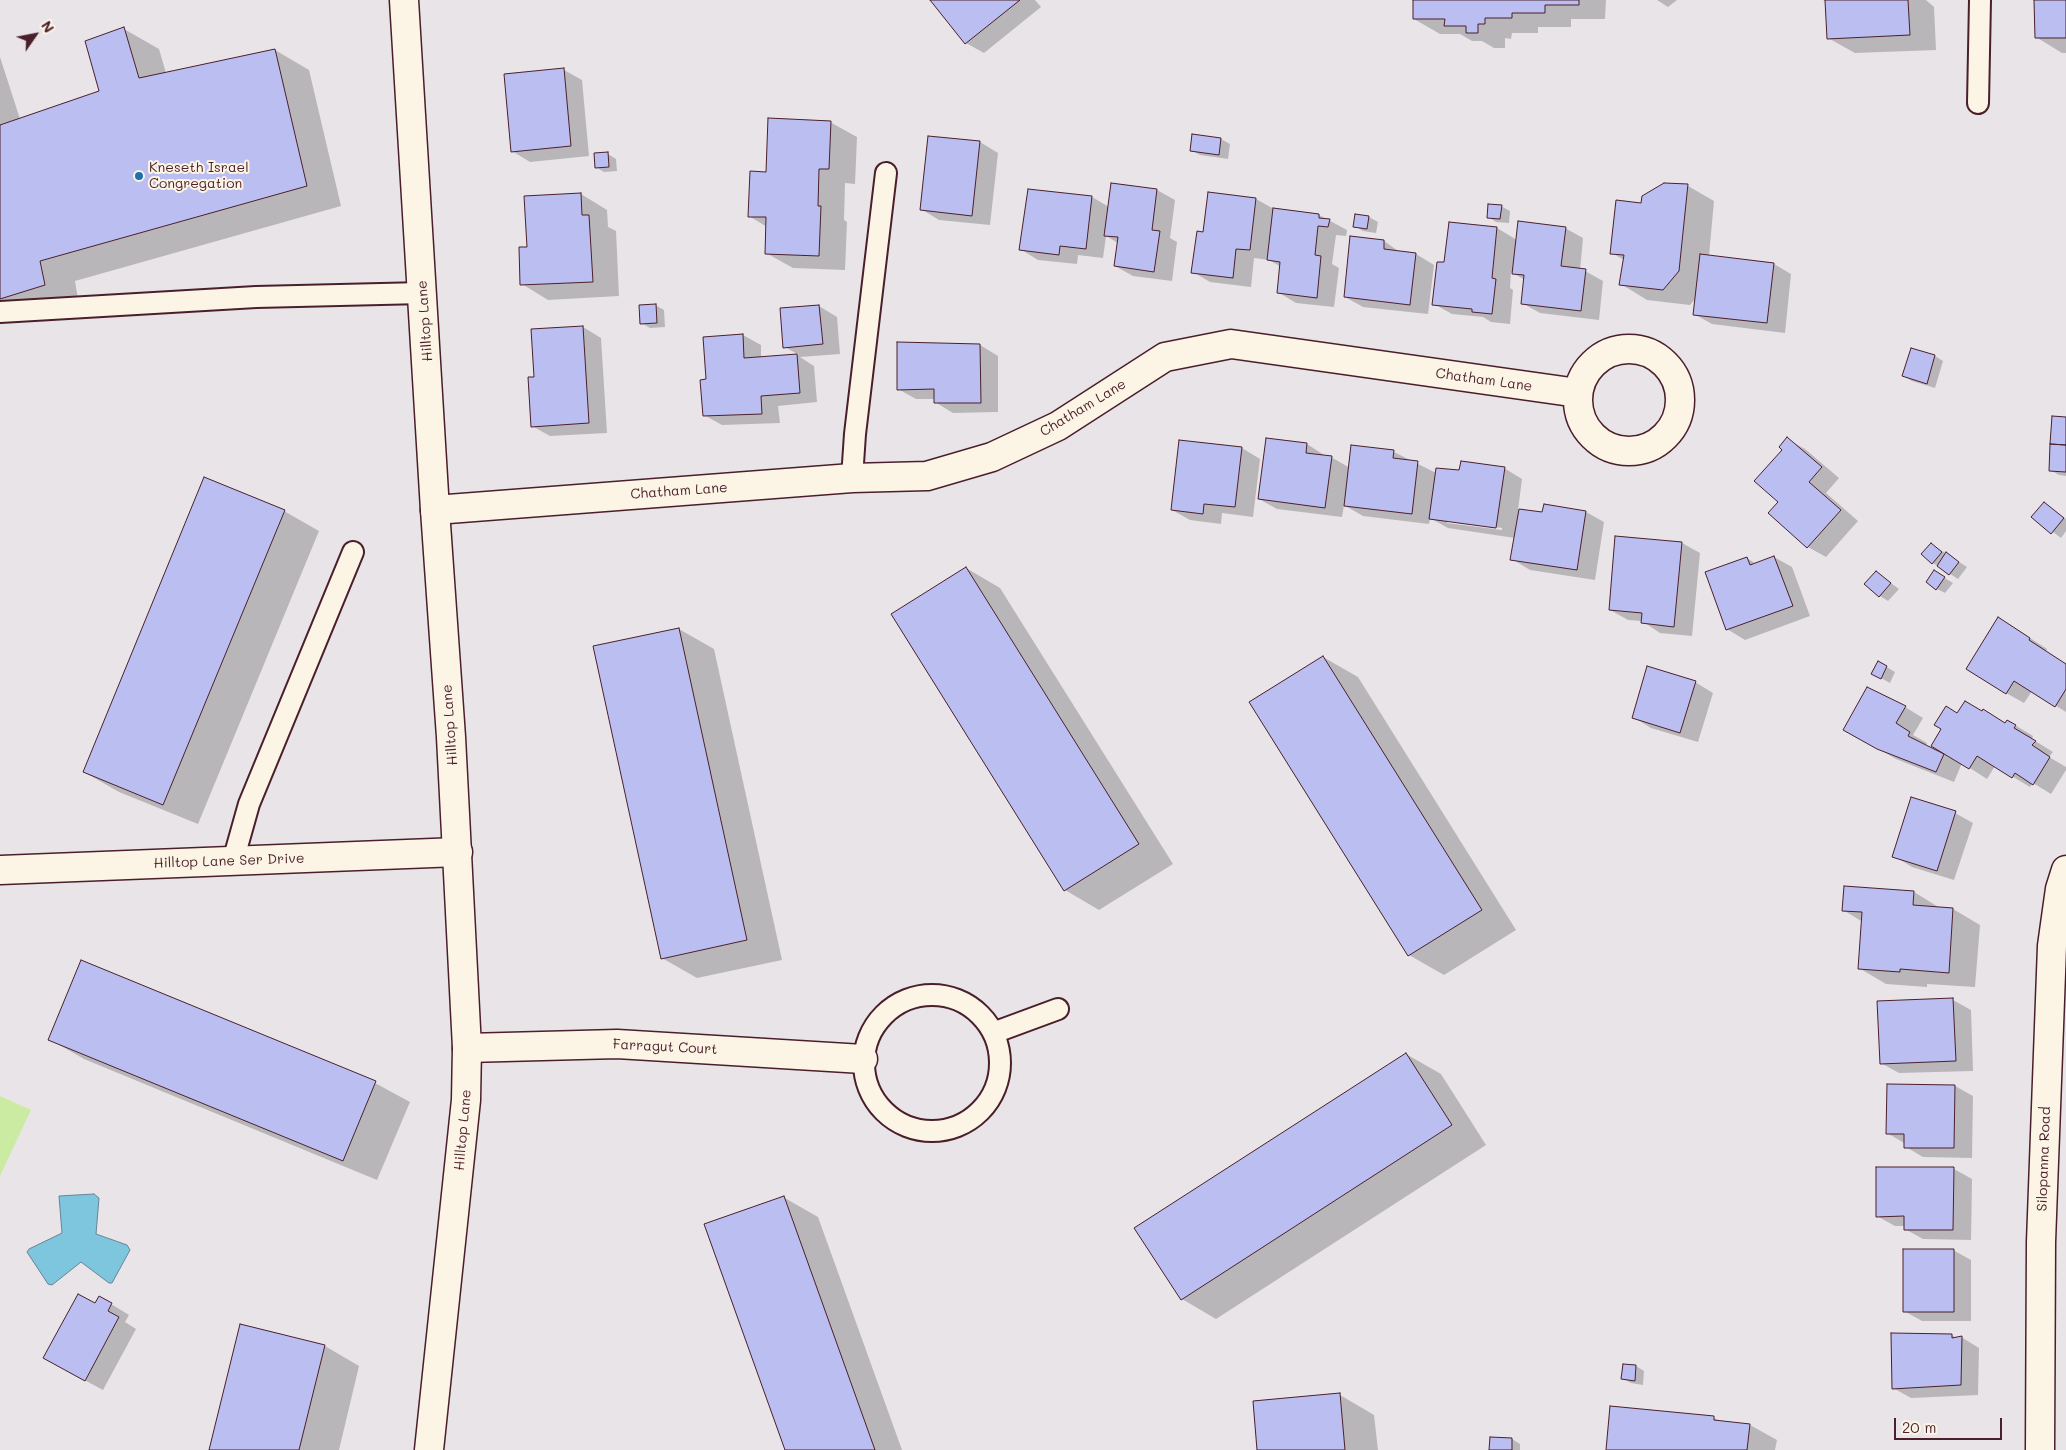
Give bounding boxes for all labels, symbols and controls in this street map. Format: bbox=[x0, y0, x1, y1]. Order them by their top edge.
north arrow bbox=[10, 10, 60, 60]
text: N bbox=[37, 17, 59, 36]
place label: Kneseth Israel Congregation bbox=[149, 160, 249, 192]
marker: Kneseth Israel Congregation bbox=[133, 170, 145, 182]
street label: Hilltop Lane bbox=[414, 280, 436, 362]
street label: Chatham Lane bbox=[1435, 365, 1533, 395]
street label: Chatham Lane bbox=[1037, 376, 1129, 440]
street label: Chatham Lane bbox=[630, 479, 728, 503]
street label: Hilltop Lane bbox=[439, 684, 461, 766]
street label: Hilltop Lane Ser Drive bbox=[153, 850, 305, 872]
street label: Farragut Court bbox=[612, 1036, 718, 1058]
street label: Hilltop Lane bbox=[451, 1089, 475, 1171]
street label: Silopanna Road bbox=[2034, 1106, 2054, 1212]
scale bar bbox=[1896, 1408, 2004, 1440]
text: 20 m bbox=[1902, 1417, 1936, 1437]

